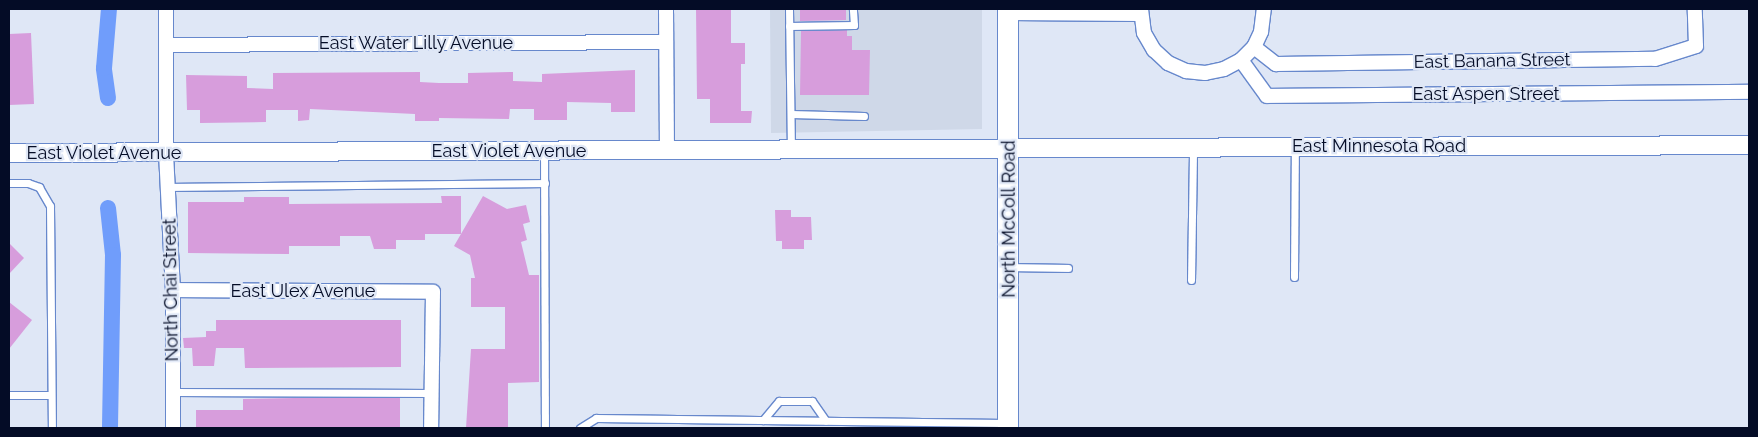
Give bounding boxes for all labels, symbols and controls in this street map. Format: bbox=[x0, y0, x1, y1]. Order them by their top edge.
street label: East Water Lilly Avenue bbox=[318, 32, 514, 54]
street label: East Banana Street bbox=[1413, 49, 1571, 73]
street label: East Aspen Street bbox=[1412, 83, 1560, 105]
street label: East Minnesota Road bbox=[1292, 135, 1466, 157]
street label: East Violet Avenue bbox=[431, 140, 587, 162]
street label: North McColl Road bbox=[998, 140, 1020, 298]
street label: East Violet Avenue bbox=[26, 142, 182, 164]
street label: North Chai Street bbox=[159, 218, 183, 362]
street label: East Ulex Avenue bbox=[230, 280, 376, 302]

